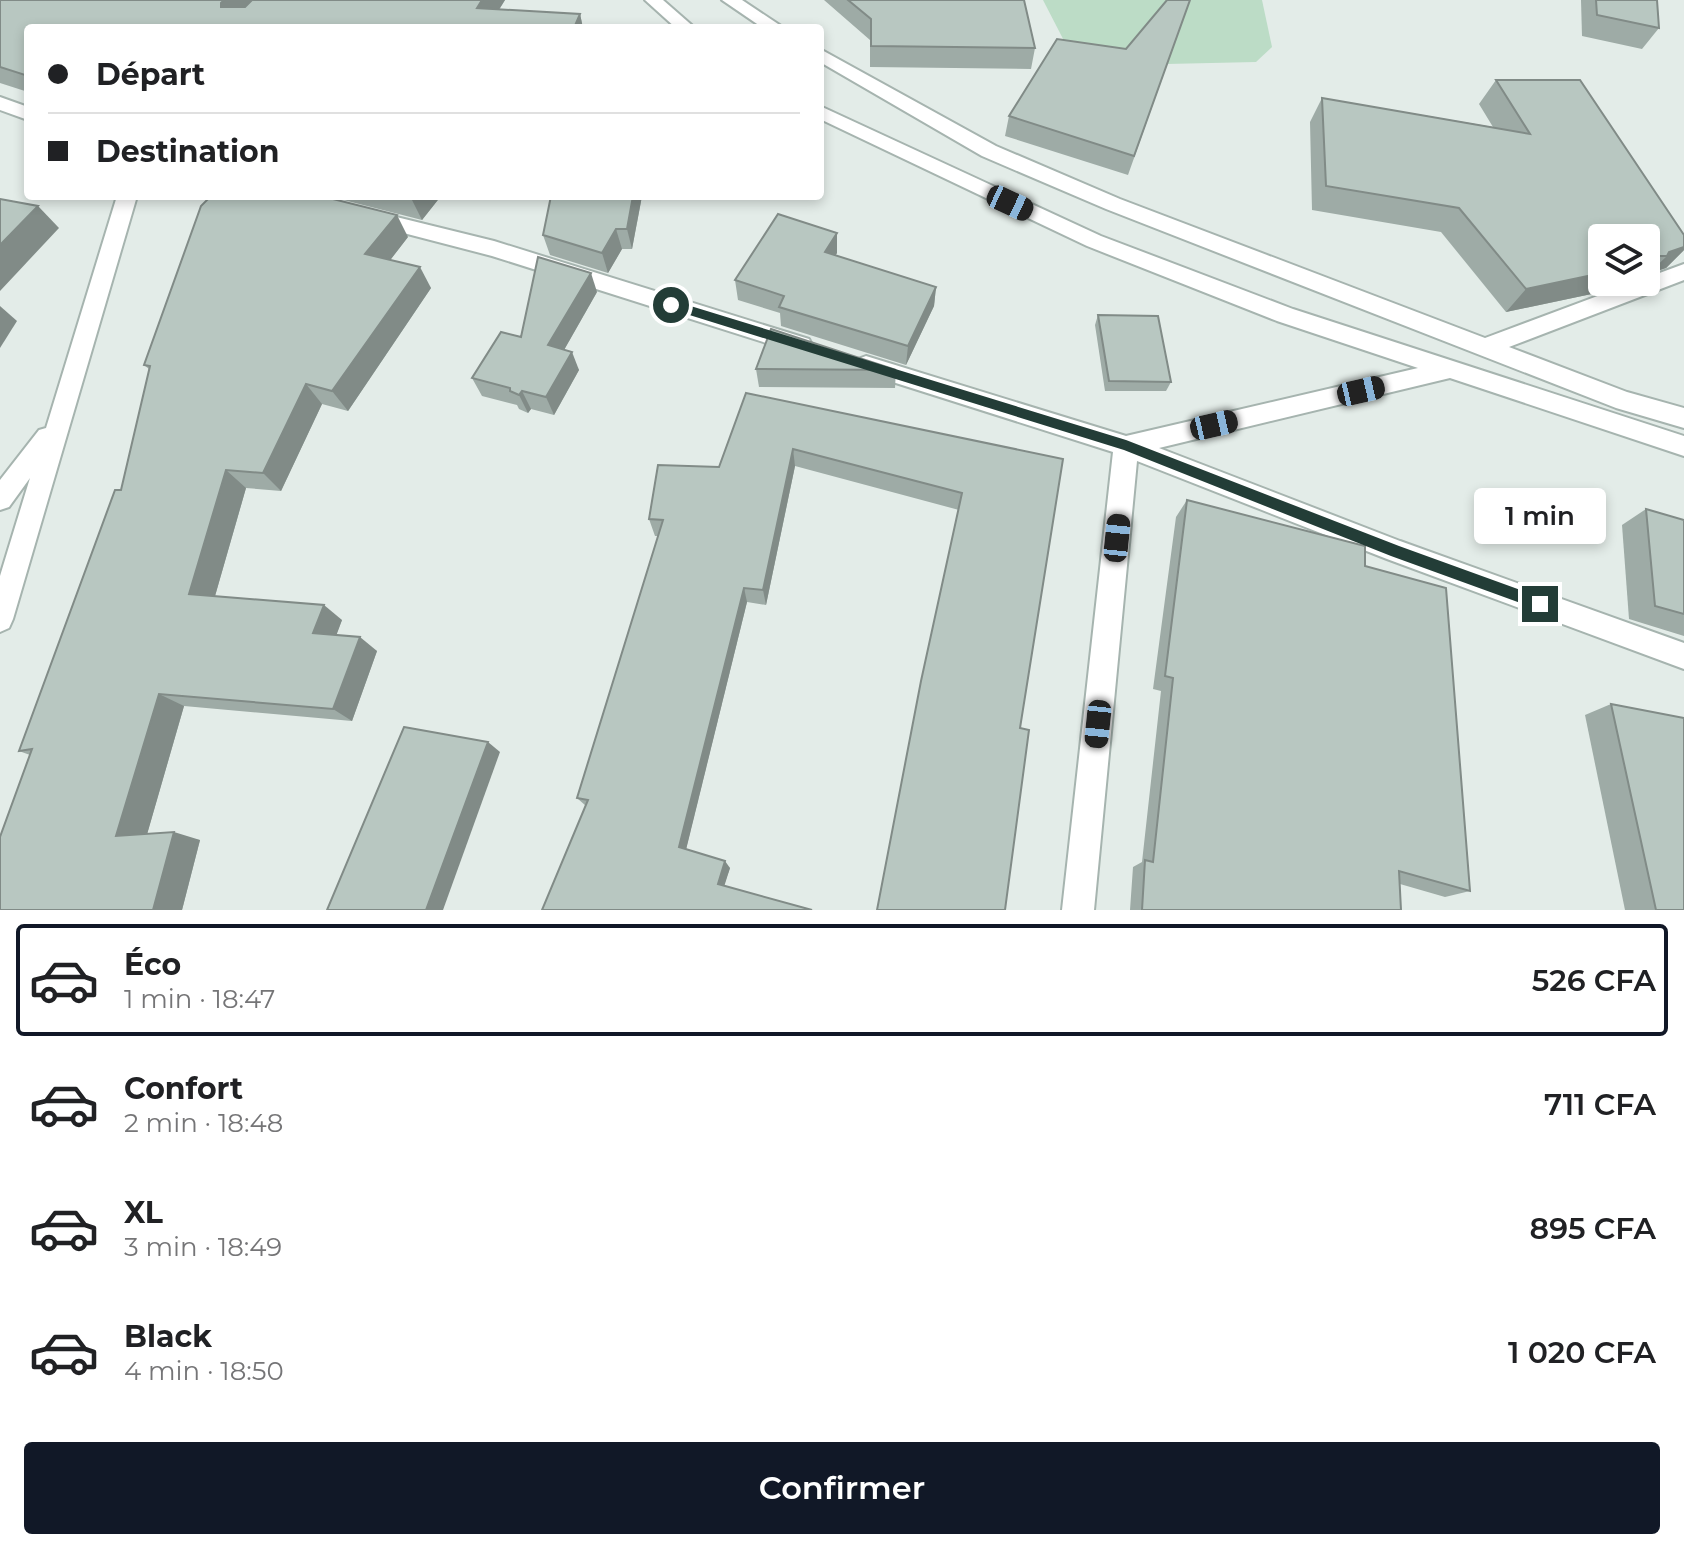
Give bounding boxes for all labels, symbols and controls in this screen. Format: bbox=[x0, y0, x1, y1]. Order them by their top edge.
text: Départ bbox=[96, 56, 205, 93]
text: Destination bbox=[96, 133, 279, 170]
car bbox=[983, 182, 1037, 224]
map controls bbox=[1588, 224, 1660, 296]
button: layers bbox=[1588, 224, 1660, 296]
route start bbox=[653, 287, 689, 323]
car bbox=[1335, 374, 1387, 408]
car bbox=[1188, 408, 1240, 442]
callout: 1 min bbox=[1474, 488, 1606, 544]
text: 1 min bbox=[1505, 500, 1575, 532]
car bbox=[1103, 513, 1131, 563]
route end bbox=[1522, 586, 1558, 622]
car bbox=[1084, 699, 1112, 749]
icon: car bbox=[28, 944, 100, 1016]
text: Éco bbox=[124, 946, 181, 983]
text: 526 CFA bbox=[1532, 962, 1656, 999]
text: 1 min · 18:47 bbox=[124, 983, 275, 1015]
icon: car bbox=[28, 1068, 100, 1140]
text: Confort bbox=[124, 1070, 243, 1107]
text: 711 CFA bbox=[1544, 1086, 1656, 1123]
text: 2 min · 18:48 bbox=[124, 1107, 283, 1139]
icon: car bbox=[28, 1192, 100, 1264]
text: XL bbox=[124, 1194, 163, 1231]
text: 895 CFA bbox=[1530, 1210, 1656, 1247]
text: 3 min · 18:49 bbox=[124, 1231, 282, 1263]
icon: car bbox=[28, 1316, 100, 1388]
text: Black bbox=[124, 1318, 212, 1355]
text: 1 020 CFA bbox=[1508, 1334, 1656, 1371]
text: 4 min · 18:50 bbox=[124, 1355, 284, 1387]
button: Confirmer bbox=[24, 1442, 1660, 1534]

